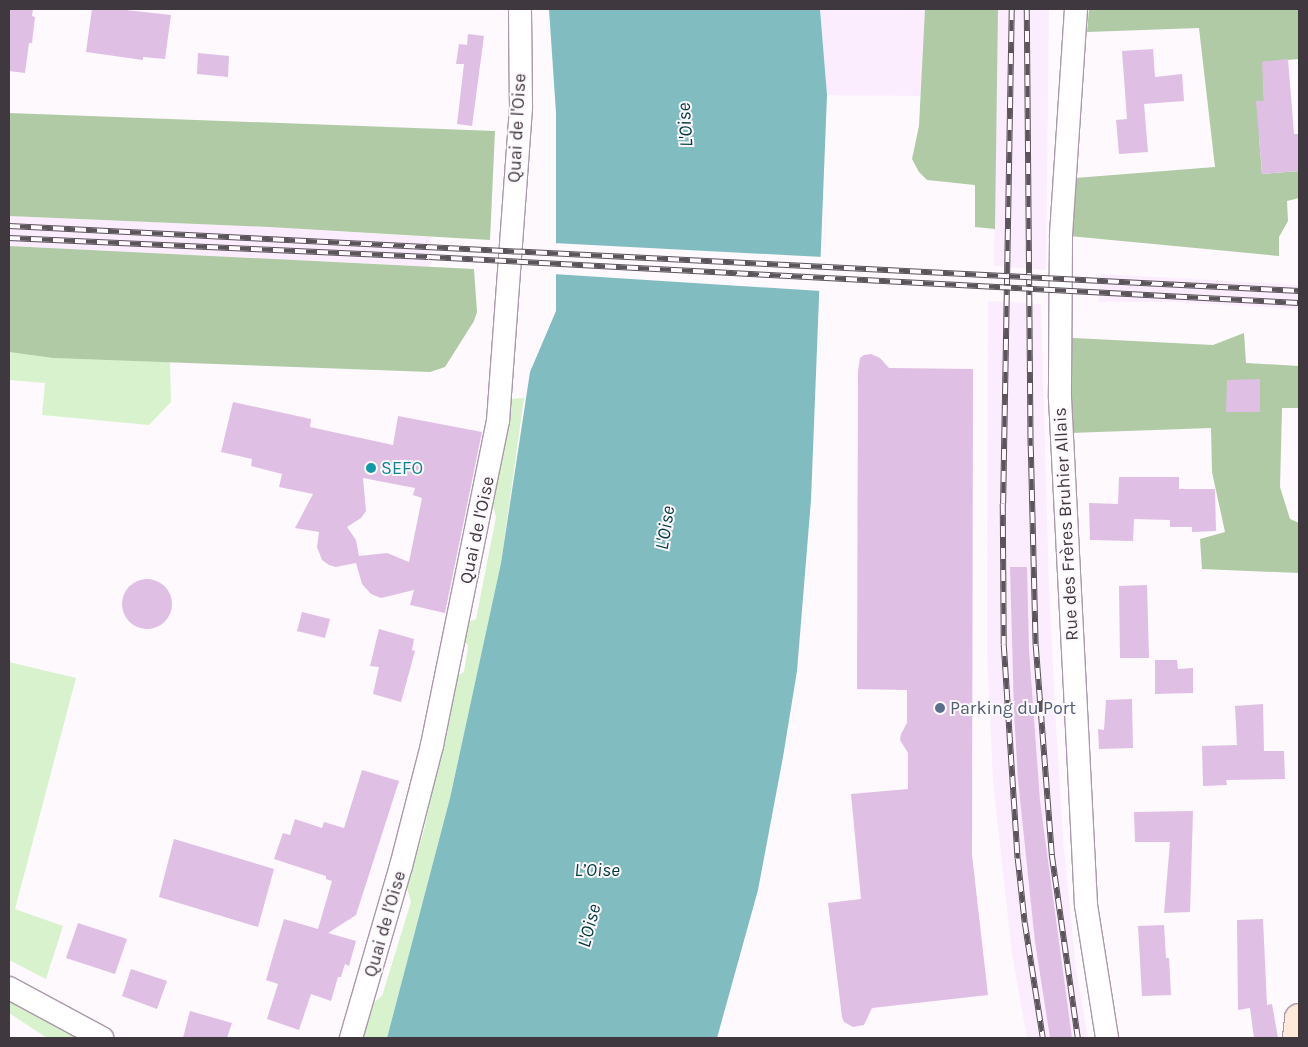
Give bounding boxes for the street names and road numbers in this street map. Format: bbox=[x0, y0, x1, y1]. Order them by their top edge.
street label: Quai de l'Oise bbox=[503, 73, 531, 183]
street label: Rue des Frères Bruhier Allais bbox=[1049, 407, 1083, 641]
street label: Quai de l'Oise bbox=[455, 474, 499, 586]
street label: Quai de l'Oise bbox=[360, 868, 410, 980]

